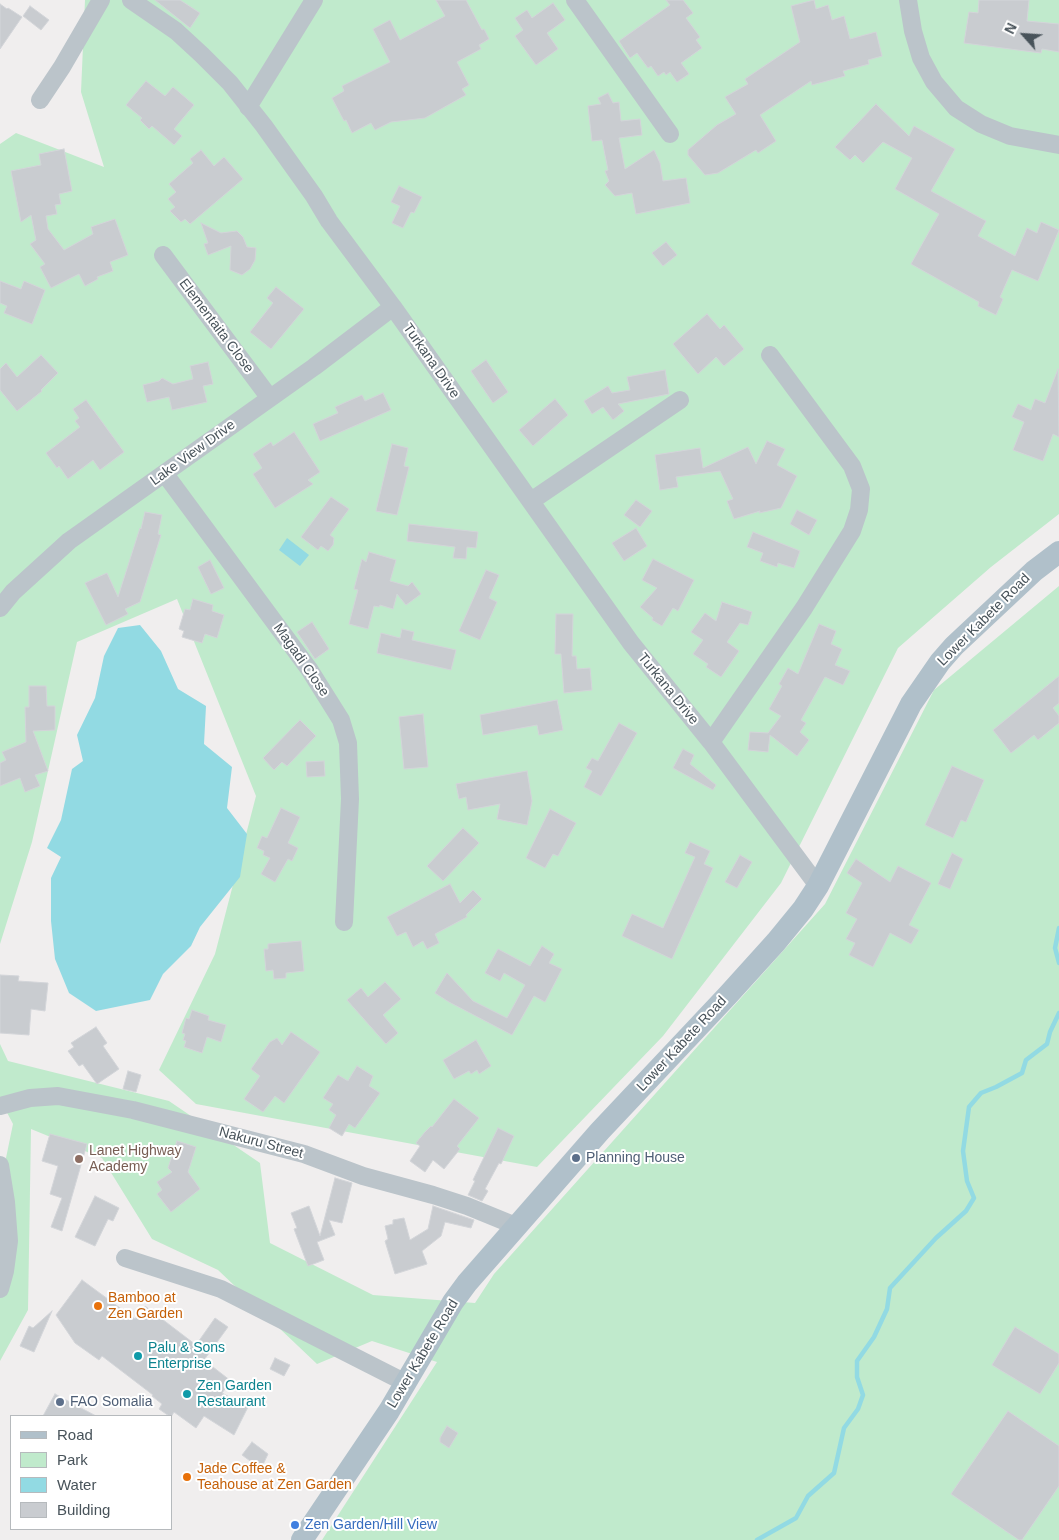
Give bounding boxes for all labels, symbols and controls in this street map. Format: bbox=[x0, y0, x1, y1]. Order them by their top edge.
north arrow bbox=[999, 10, 1049, 60]
text: N bbox=[1001, 20, 1020, 36]
street label: Elementaita Close bbox=[175, 276, 257, 376]
street label: Turkana Drive bbox=[399, 320, 463, 402]
street label: Lake View Drive bbox=[147, 417, 239, 489]
street label: Lower Kabete Road bbox=[934, 570, 1034, 670]
street label: Magadi Close bbox=[270, 620, 332, 700]
street label: Turkana Drive bbox=[634, 650, 702, 728]
street label: Lower Kabete Road bbox=[634, 993, 730, 1095]
street label: Nakuru Street bbox=[217, 1124, 305, 1162]
place label: Lanet Highway Academy bbox=[89, 1143, 182, 1176]
place label: Planning House bbox=[586, 1150, 685, 1166]
marker: Planning House bbox=[570, 1152, 582, 1164]
marker: Lanet Highway Academy bbox=[73, 1153, 85, 1165]
place label: Bamboo at Zen Garden bbox=[108, 1290, 183, 1322]
street label: Lower Kabete Road bbox=[384, 1297, 462, 1411]
marker: Bamboo at Zen Garden bbox=[92, 1300, 104, 1312]
place label: Palu & Sons Enterprise bbox=[148, 1340, 225, 1372]
marker: Palu & Sons Enterprise bbox=[132, 1350, 144, 1362]
place label: Zen Garden Restaurant bbox=[197, 1378, 272, 1410]
marker: Zen Garden Restaurant bbox=[181, 1388, 193, 1400]
place label: FAO Somalia bbox=[70, 1394, 152, 1410]
marker: FAO Somalia bbox=[54, 1396, 66, 1408]
legend bbox=[10, 1415, 172, 1530]
text: Road bbox=[57, 1426, 93, 1443]
text: Park bbox=[57, 1451, 88, 1468]
place label: Jade Coffee & Teahouse at Zen Garden bbox=[197, 1461, 352, 1494]
marker: Jade Coffee & Teahouse at Zen Garden bbox=[181, 1471, 193, 1483]
text: Water bbox=[57, 1476, 96, 1493]
text: Building bbox=[57, 1501, 110, 1518]
place label: Zen Garden/Hill View bbox=[305, 1517, 437, 1533]
marker: Zen Garden/Hill View bbox=[289, 1519, 301, 1531]

